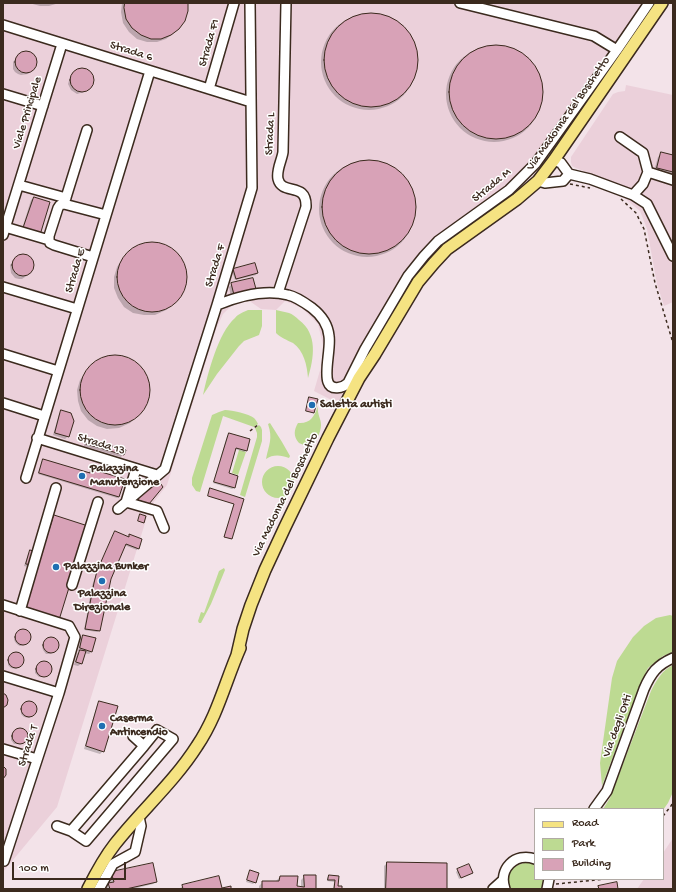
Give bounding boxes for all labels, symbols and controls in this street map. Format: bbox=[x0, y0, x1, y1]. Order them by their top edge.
street label: Strada F1 bbox=[196, 18, 224, 68]
street label: Strada 6 bbox=[108, 39, 154, 65]
street label: Via Madonna del Boschetto bbox=[524, 54, 614, 174]
street label: Viale Principale bbox=[10, 75, 46, 151]
street label: Strada L bbox=[263, 112, 279, 156]
street label: Strada M bbox=[470, 166, 514, 206]
street label: Strada F bbox=[203, 243, 229, 289]
street label: Strada E bbox=[62, 247, 90, 295]
place label: Saletta autisti bbox=[320, 398, 392, 412]
marker: Saletta autisti bbox=[307, 400, 317, 410]
street label: Strada 13 bbox=[75, 431, 127, 459]
street label: Via Madonna del Boschetto bbox=[250, 431, 322, 559]
place label: Palazzina Manutenzione bbox=[90, 462, 159, 490]
marker: Palazzina Manutenzione bbox=[77, 471, 87, 481]
place label: Palazzina Bunker bbox=[64, 560, 148, 574]
marker: Palazzina Bunker bbox=[51, 562, 61, 572]
marker: Palazzina Direzionale bbox=[97, 576, 107, 586]
place label: Palazzina Direzionale bbox=[74, 587, 130, 615]
street label: Via degli Orti bbox=[600, 693, 636, 759]
place label: Caserma Antincendio bbox=[110, 712, 168, 740]
marker: Caserma Antincendio bbox=[97, 721, 107, 731]
street label: Strada T bbox=[16, 724, 42, 768]
legend bbox=[534, 808, 664, 880]
text: Road bbox=[572, 817, 598, 831]
text: Park bbox=[572, 837, 595, 851]
scale bar bbox=[14, 854, 128, 880]
text: Building bbox=[572, 857, 611, 871]
text: 100 m bbox=[19, 862, 49, 876]

